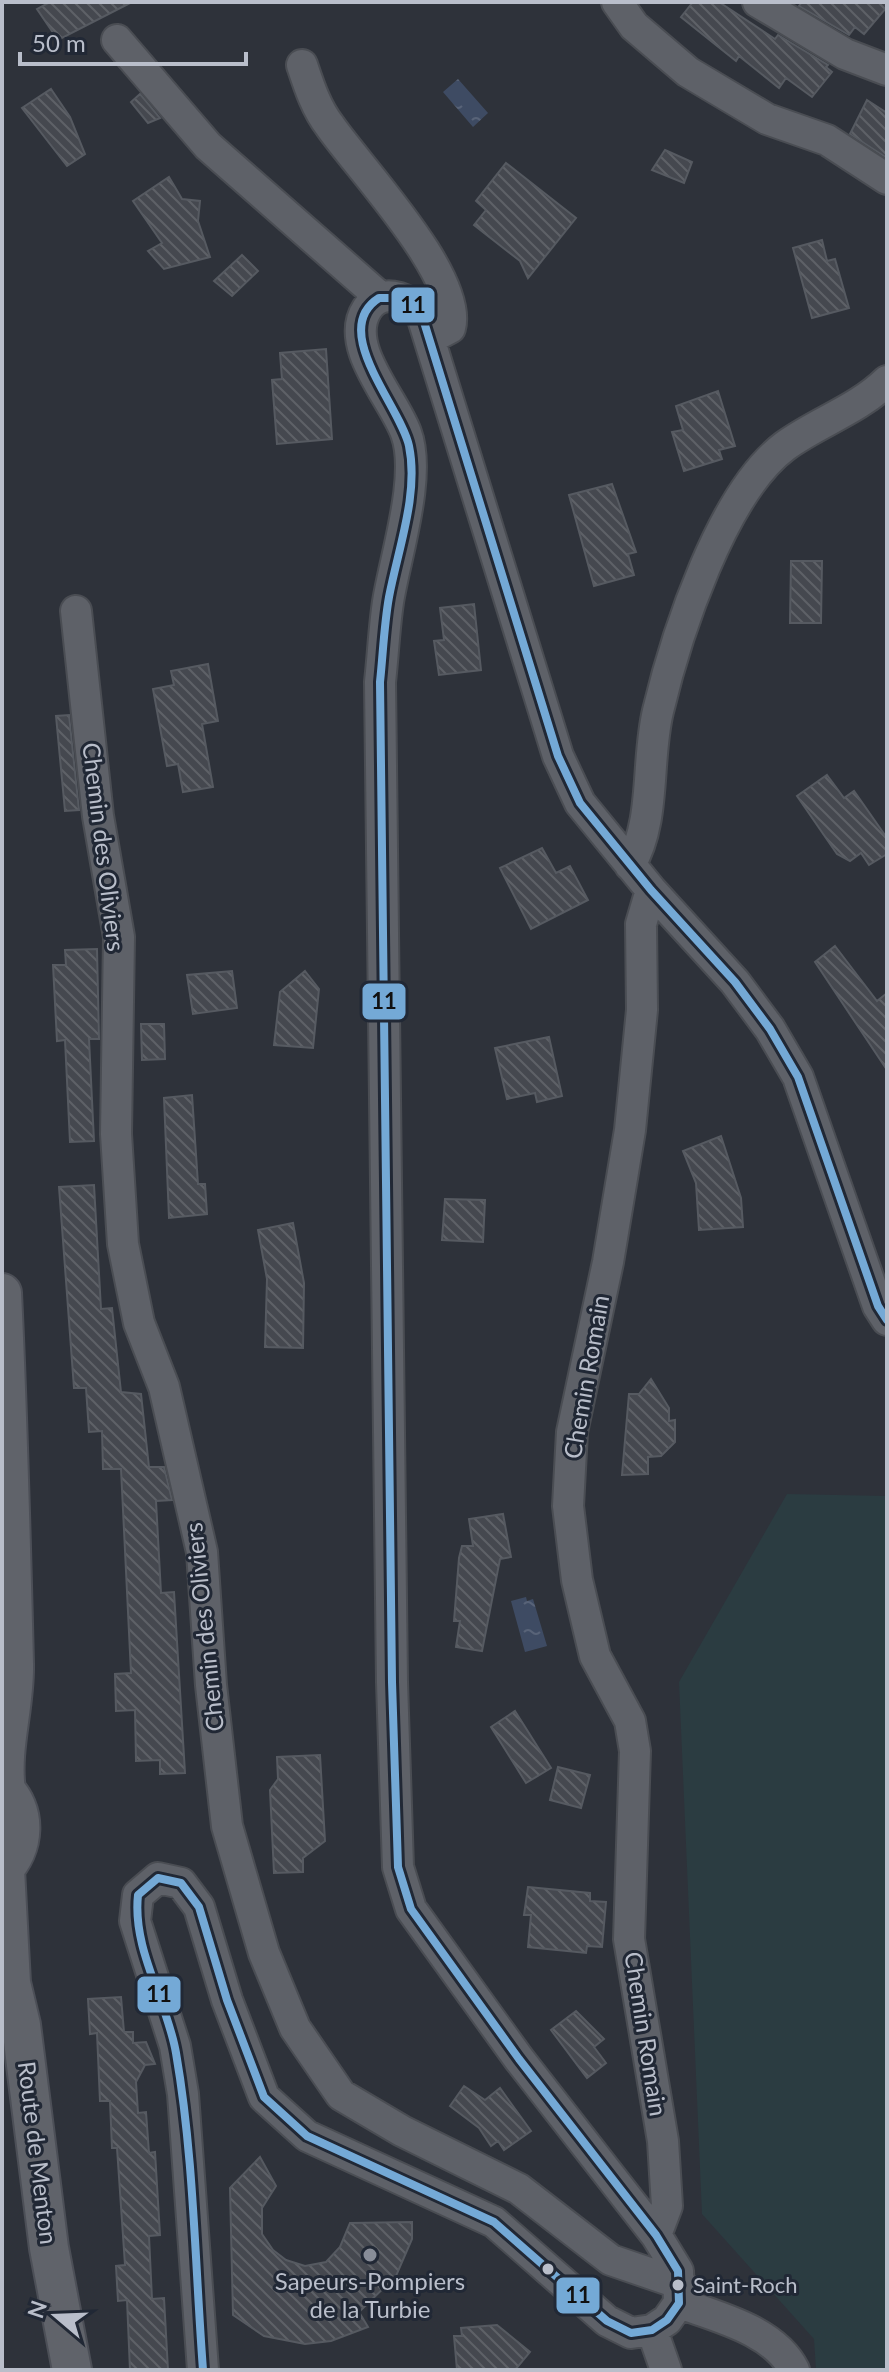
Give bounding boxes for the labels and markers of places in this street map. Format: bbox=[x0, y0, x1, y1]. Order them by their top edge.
marker: Sapeurs-Pompiers de la Turbie bbox=[361, 2246, 379, 2264]
unlabelled marker bbox=[540, 2261, 556, 2277]
place label: Sapeurs-Pompiers de la Turbie bbox=[275, 2266, 465, 2323]
place label: Saint-Roch bbox=[693, 2271, 798, 2298]
marker: Saint-Roch bbox=[670, 2277, 686, 2293]

